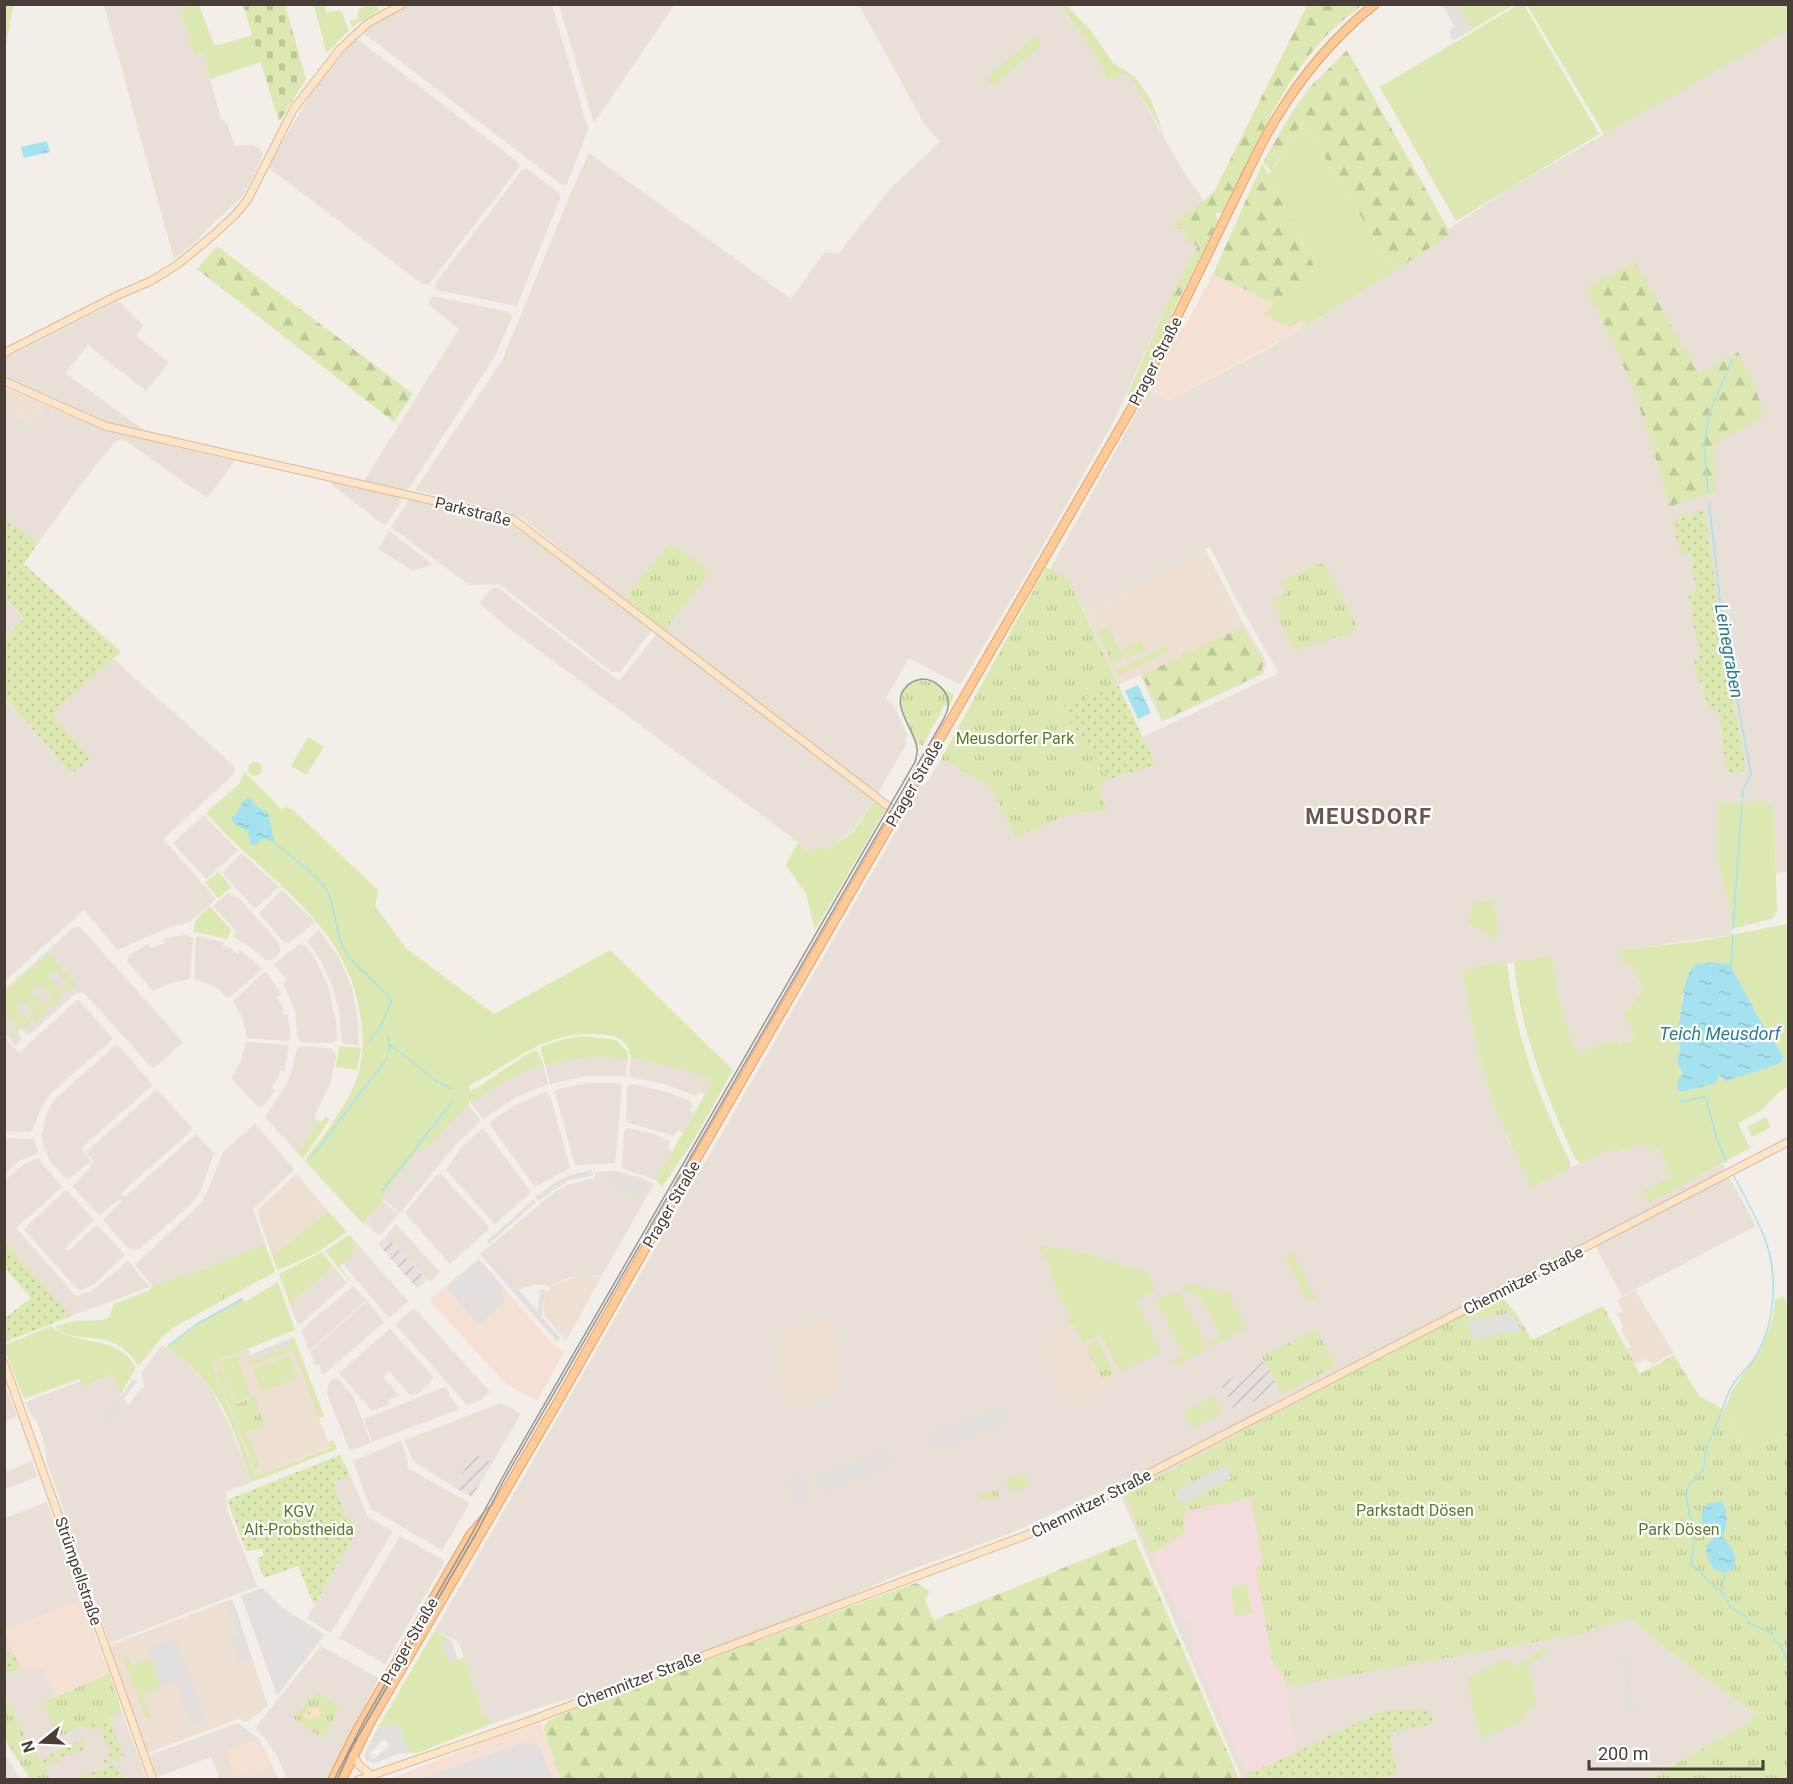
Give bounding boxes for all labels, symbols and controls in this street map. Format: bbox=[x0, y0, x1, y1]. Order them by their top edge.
street label: Prager Straße bbox=[1125, 314, 1186, 409]
street label: Parkstraße bbox=[433, 493, 513, 530]
water label: Leinegraben bbox=[1711, 602, 1748, 700]
park label: Meusdorfer Park bbox=[956, 729, 1075, 748]
street label: Prager Straße bbox=[882, 736, 947, 830]
district label: MEUSDORF bbox=[1305, 804, 1433, 829]
water label: Teich Meusdorf bbox=[1659, 1023, 1783, 1044]
street label: Prager Straße bbox=[639, 1157, 704, 1251]
street label: Chemnitzer Straße bbox=[1460, 1242, 1586, 1319]
street label: Chemnitzer Straße bbox=[1028, 1465, 1154, 1542]
park label: Parkstadt Dösen bbox=[1356, 1501, 1474, 1520]
park label: KGV Alt-Probstheida bbox=[244, 1502, 354, 1539]
street label: Strümpellstraße bbox=[51, 1514, 106, 1628]
park label: Park Dösen bbox=[1638, 1520, 1720, 1539]
street label: Prager Straße bbox=[377, 1594, 442, 1688]
street label: Chemnitzer Straße bbox=[574, 1647, 704, 1712]
north arrow bbox=[12, 1712, 72, 1772]
scale bar bbox=[1589, 1733, 1763, 1771]
text: N bbox=[17, 1738, 39, 1755]
text: 200 m bbox=[1598, 1743, 1649, 1764]

